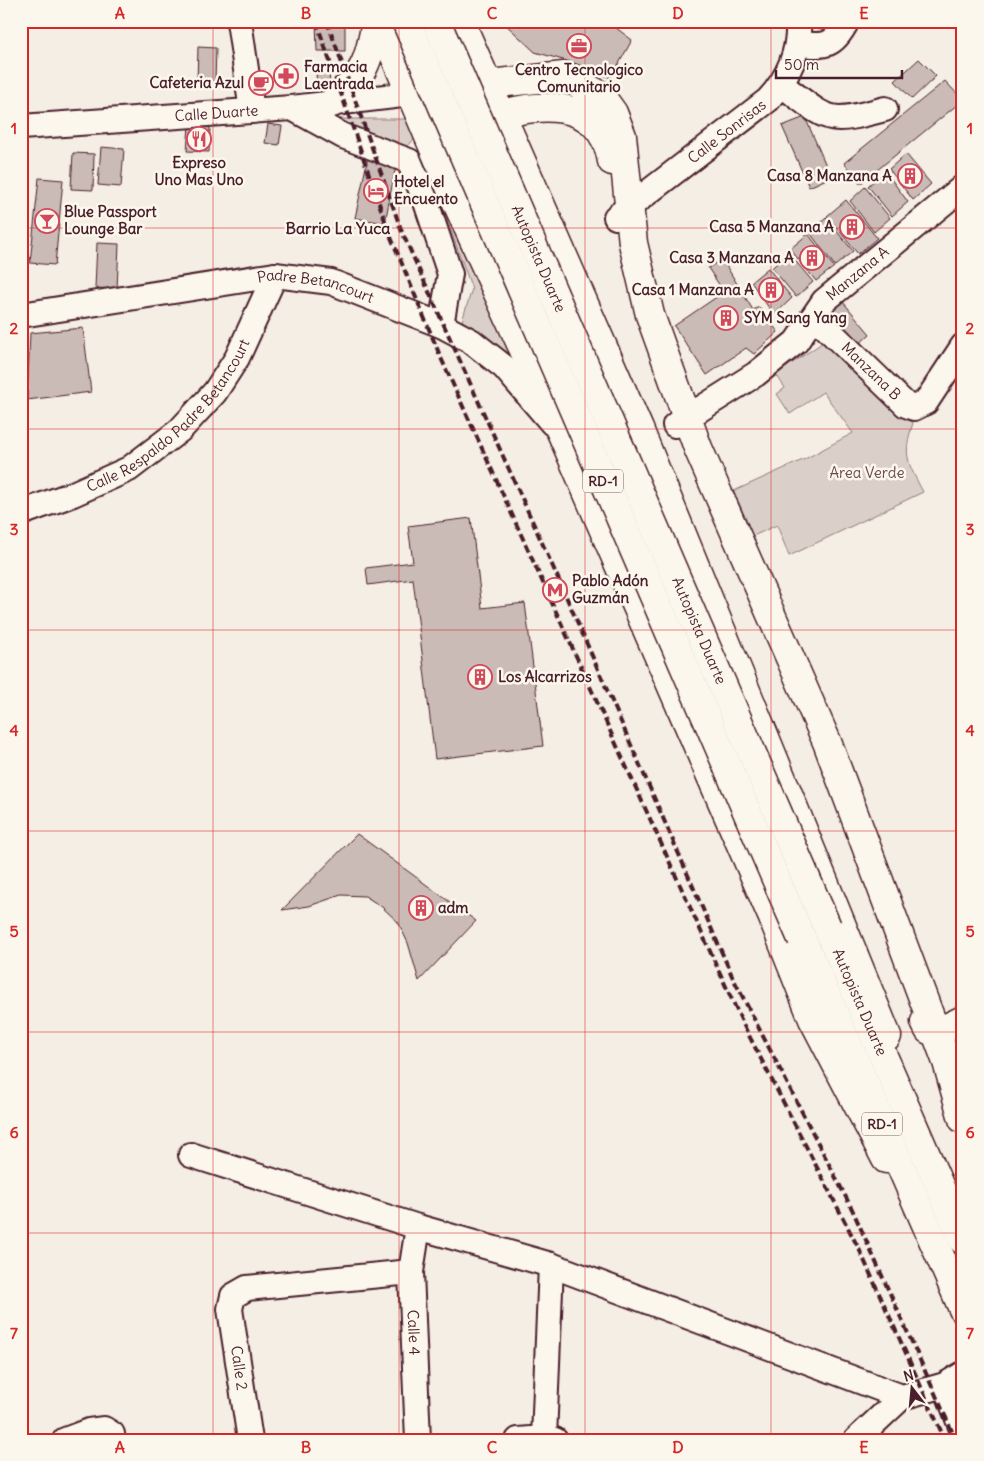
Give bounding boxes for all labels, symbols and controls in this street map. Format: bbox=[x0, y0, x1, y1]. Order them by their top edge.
text: A bbox=[115, 3, 125, 23]
text: B bbox=[301, 3, 312, 23]
text: C bbox=[487, 3, 498, 23]
text: D bbox=[672, 3, 684, 23]
text: E bbox=[859, 3, 869, 23]
office icon: Centro Tecnologico Comunitario bbox=[566, 33, 592, 59]
scale bar bbox=[776, 48, 903, 80]
text: 50 m bbox=[784, 55, 819, 74]
place label: Farmacia Laentrada bbox=[304, 57, 375, 93]
place label: Centro Tecnologico Comunitario bbox=[515, 60, 644, 96]
pharmacy icon: Farmacia Laentrada bbox=[273, 63, 299, 89]
cafe icon: Cafeteria Azul bbox=[248, 70, 274, 96]
place label: Cafeteria Azul bbox=[150, 73, 244, 92]
street label: Calle Sonrisas bbox=[684, 95, 770, 167]
street label: Calle Duarte bbox=[174, 100, 259, 125]
text: 1 bbox=[11, 118, 17, 138]
text: 1 bbox=[967, 118, 973, 138]
restaurant icon: Expreso Uno Mas Uno bbox=[186, 126, 212, 152]
place label: Expreso Uno Mas Uno bbox=[154, 153, 244, 189]
building icon: Casa 8 Manzana A bbox=[897, 163, 923, 189]
place label: Casa 8 Manzana A bbox=[767, 166, 892, 185]
place label: Hotel el Encuento bbox=[394, 172, 458, 208]
hotel icon: Hotel el Encuento bbox=[363, 178, 389, 204]
place label: Blue Passport Lounge Bar bbox=[64, 202, 157, 239]
street label: Autopista Duarte bbox=[508, 202, 571, 315]
bar icon: Blue Passport Lounge Bar bbox=[34, 208, 60, 234]
building icon: Casa 5 Manzana A bbox=[839, 214, 865, 240]
place label: Casa 5 Manzana A bbox=[709, 217, 834, 236]
district label: Barrio La Yuca bbox=[285, 218, 391, 238]
street label: Manzana A bbox=[822, 242, 893, 304]
building icon: Casa 3 Manzana A bbox=[799, 245, 825, 271]
place label: Casa 3 Manzana A bbox=[669, 248, 794, 267]
street label: Padre Betancourt bbox=[256, 265, 377, 307]
building icon: Casa 1 Manzana A bbox=[758, 277, 784, 303]
place label: Casa 1 Manzana A bbox=[632, 280, 754, 299]
building icon: SYM Sang Yang bbox=[713, 305, 739, 331]
place label: SYM Sang Yang bbox=[744, 308, 847, 328]
text: 2 bbox=[10, 318, 19, 338]
text: 2 bbox=[966, 318, 975, 338]
street label: Calle Respaldo Padre Betancourt bbox=[83, 336, 253, 496]
street label: Manzana B bbox=[838, 338, 905, 404]
park label: Area Verde bbox=[829, 463, 905, 482]
road number: RD-1 bbox=[583, 470, 623, 492]
text: 3 bbox=[9, 519, 19, 539]
text: 3 bbox=[965, 519, 975, 539]
place label: Pablo Adón Guzmán bbox=[572, 571, 649, 607]
street label: Autopista Duarte bbox=[668, 574, 731, 687]
metro station icon: Pablo Adón Guzmán bbox=[542, 577, 568, 603]
building icon: Los Alcarrizos bbox=[467, 664, 493, 690]
place label: Los Alcarrizos bbox=[498, 667, 592, 686]
text: 4 bbox=[9, 720, 19, 740]
text: 4 bbox=[965, 720, 975, 740]
building icon: adm bbox=[408, 895, 434, 921]
place label: adm bbox=[438, 898, 468, 917]
text: 5 bbox=[9, 921, 19, 941]
text: 5 bbox=[965, 921, 975, 941]
street label: Autopista Duarte bbox=[829, 946, 892, 1058]
road number: RD-1 bbox=[862, 1112, 902, 1136]
text: 6 bbox=[9, 1122, 19, 1142]
text: 6 bbox=[965, 1122, 975, 1142]
street label: Calle 4 bbox=[404, 1309, 424, 1356]
text: 7 bbox=[10, 1323, 18, 1343]
text: 7 bbox=[966, 1323, 974, 1343]
street label: Calle 2 bbox=[227, 1344, 252, 1391]
north arrow bbox=[886, 1364, 936, 1414]
text: N bbox=[901, 1366, 916, 1385]
text: A bbox=[115, 1437, 125, 1457]
text: B bbox=[301, 1437, 312, 1457]
text: C bbox=[487, 1437, 498, 1457]
text: D bbox=[672, 1437, 684, 1457]
text: E bbox=[859, 1437, 869, 1457]

